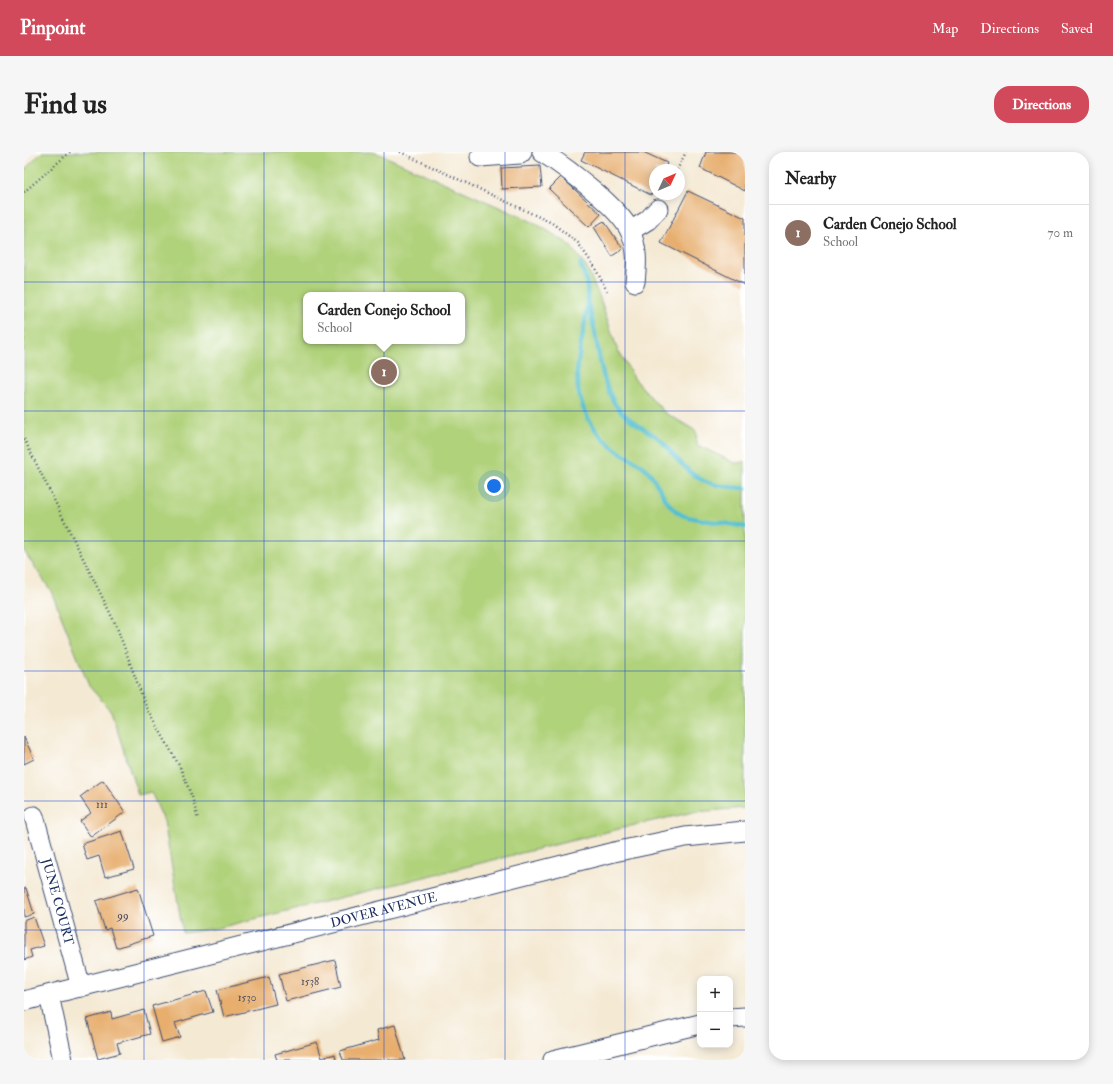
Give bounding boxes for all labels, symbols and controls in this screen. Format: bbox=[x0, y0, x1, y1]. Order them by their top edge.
text: Pinpoint bbox=[20, 16, 85, 40]
text: Map bbox=[932, 20, 958, 37]
text: Directions bbox=[980, 20, 1039, 37]
text: Saved bbox=[1061, 20, 1093, 37]
button: Directions bbox=[994, 86, 1089, 123]
text: Find us bbox=[24, 87, 107, 122]
north arrow bbox=[649, 164, 685, 200]
text: Nearby bbox=[785, 168, 836, 189]
text: Carden Conejo School bbox=[823, 215, 957, 234]
text: 1 bbox=[796, 225, 800, 241]
text: 70 m bbox=[1048, 225, 1073, 241]
text: School bbox=[823, 234, 858, 250]
popup bbox=[303, 292, 465, 344]
text: Carden Conejo School bbox=[317, 301, 451, 320]
text: School bbox=[317, 320, 352, 336]
pin: 1 bbox=[371, 357, 397, 387]
your location bbox=[484, 476, 504, 496]
house number: 111 bbox=[96, 798, 108, 811]
street label: JUNE COURT bbox=[38, 856, 77, 947]
street label: DOVER AVENUE bbox=[329, 889, 439, 931]
house number: 99 bbox=[116, 909, 129, 922]
house number: 1538 bbox=[301, 975, 319, 988]
map controls bbox=[697, 976, 733, 1048]
button: + bbox=[697, 976, 733, 1012]
house number: 1530 bbox=[238, 991, 257, 1004]
button: − bbox=[697, 1012, 733, 1048]

